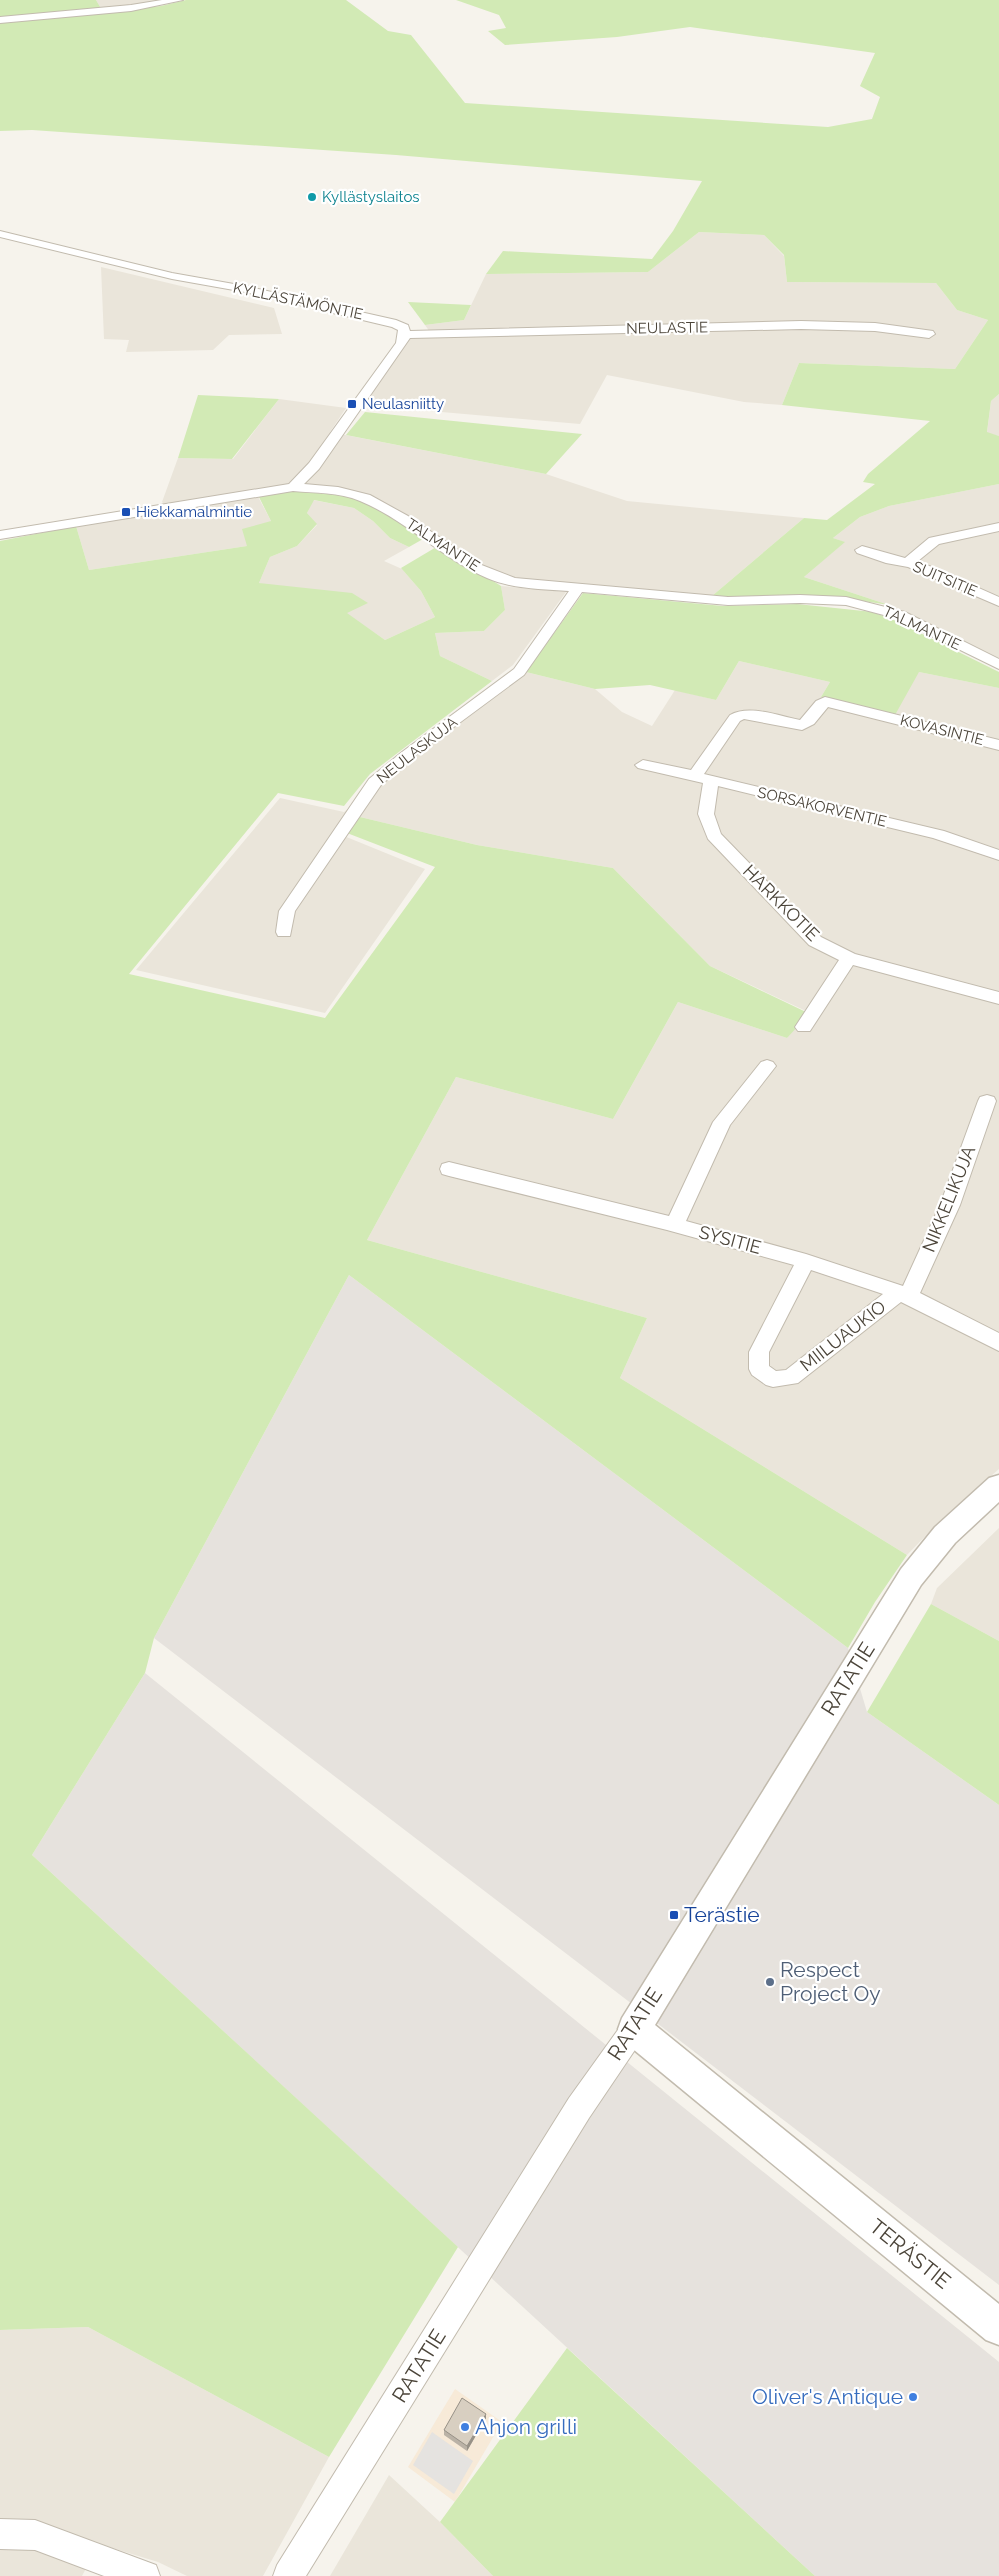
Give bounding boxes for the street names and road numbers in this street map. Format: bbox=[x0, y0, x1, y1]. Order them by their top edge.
street label: KYLLÄSTÄMÖNTIE bbox=[231, 277, 365, 324]
street label: NEULASTIE bbox=[626, 318, 708, 338]
street label: TALMANTIE bbox=[403, 515, 483, 575]
street label: SUITSITIE bbox=[910, 557, 980, 601]
street label: TALMANTIE bbox=[880, 602, 964, 654]
street label: KOVASINTIE bbox=[898, 711, 986, 749]
street label: NEULASKUJA bbox=[373, 713, 461, 787]
street label: SORSAKORVENTIE bbox=[756, 783, 888, 831]
street label: HARKKOTIE bbox=[739, 860, 824, 945]
street label: NIKKELIKUJA bbox=[918, 1143, 979, 1255]
street label: SYSITIE bbox=[697, 1221, 764, 1258]
street label: MIILUAUKIO bbox=[796, 1296, 890, 1375]
street label: RATATIE bbox=[815, 1638, 880, 1720]
street label: RATATIE bbox=[602, 1983, 667, 2065]
street label: TERÄSTIE bbox=[865, 2213, 956, 2294]
street label: RATATIE bbox=[386, 2325, 451, 2407]

